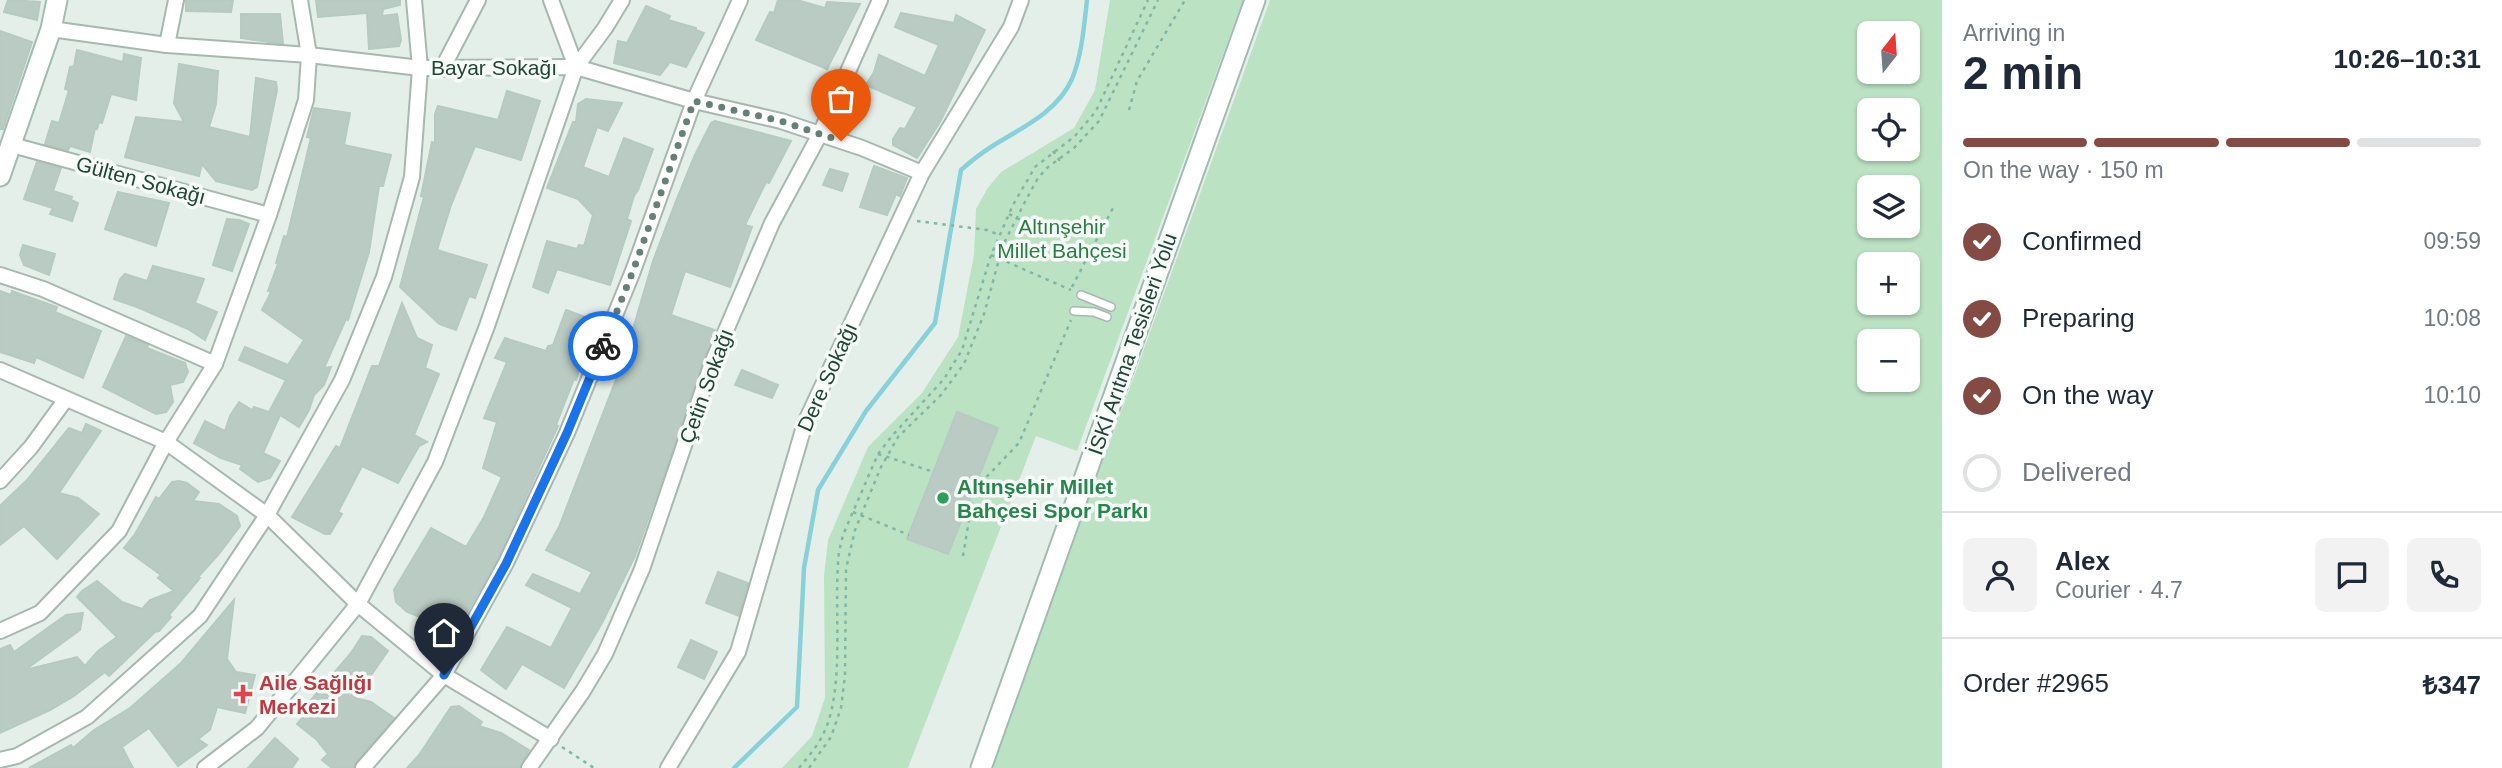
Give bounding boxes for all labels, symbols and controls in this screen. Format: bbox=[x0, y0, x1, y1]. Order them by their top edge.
text: Arriving in bbox=[1963, 20, 2065, 46]
north arrow bbox=[1857, 21, 1920, 84]
map controls bbox=[1857, 21, 1920, 392]
text: 10:26–10:31 bbox=[2334, 44, 2481, 74]
text: 2 min bbox=[1963, 47, 2083, 99]
street label: Bayar Sokağı bbox=[431, 56, 557, 79]
pin bbox=[811, 69, 871, 141]
icon: bag bbox=[822, 80, 860, 118]
button: locate bbox=[1857, 98, 1920, 161]
street label: Gülten Sokağı bbox=[74, 152, 208, 208]
text: On the way · 150 m bbox=[1963, 157, 2164, 183]
button: layers bbox=[1857, 175, 1920, 238]
park label: Altınşehir Millet Bahçesi bbox=[997, 215, 1127, 262]
icon: check bbox=[1963, 223, 2001, 261]
text: Confirmed bbox=[2022, 226, 2142, 256]
text: 09:59 bbox=[2423, 228, 2481, 254]
street label: İSKİ Arıtma Tesisleri Yolu bbox=[1083, 230, 1181, 458]
button: + bbox=[1857, 252, 1920, 315]
icon: check bbox=[1963, 300, 2001, 338]
text: Preparing bbox=[2022, 303, 2135, 333]
text: 10:08 bbox=[2423, 305, 2481, 331]
courier bbox=[568, 311, 638, 381]
street label: Dere Sokağı bbox=[793, 319, 861, 435]
street label: Çetin Sokağı bbox=[675, 326, 737, 446]
icon: bike bbox=[584, 327, 622, 365]
button: − bbox=[1857, 329, 1920, 392]
icon: check bbox=[1963, 377, 2001, 415]
text: On the way bbox=[2022, 380, 2154, 410]
text: 10:10 bbox=[2423, 382, 2481, 408]
text: Delivered bbox=[2022, 457, 2132, 487]
place label: Altınşehir Millet Bahçesi Spor Parkı bbox=[957, 475, 1148, 522]
marker: Altınşehir Millet Bahçesi Spor Parkı bbox=[935, 490, 951, 506]
button: person bbox=[1963, 538, 2037, 612]
button: chat bbox=[2315, 538, 2389, 612]
button: phone bbox=[2407, 538, 2481, 612]
text: Alex bbox=[2055, 546, 2110, 576]
text: Courier · 4.7 bbox=[2055, 577, 2183, 603]
pin bbox=[414, 603, 474, 675]
icon: home bbox=[425, 614, 463, 652]
text: Order #2965 bbox=[1963, 668, 2109, 698]
text: ₺347 bbox=[2423, 670, 2481, 700]
place label: Aile Sağlığı Merkezi bbox=[259, 671, 372, 718]
marker: Aile Sağlığı Merkezi bbox=[233, 684, 253, 704]

